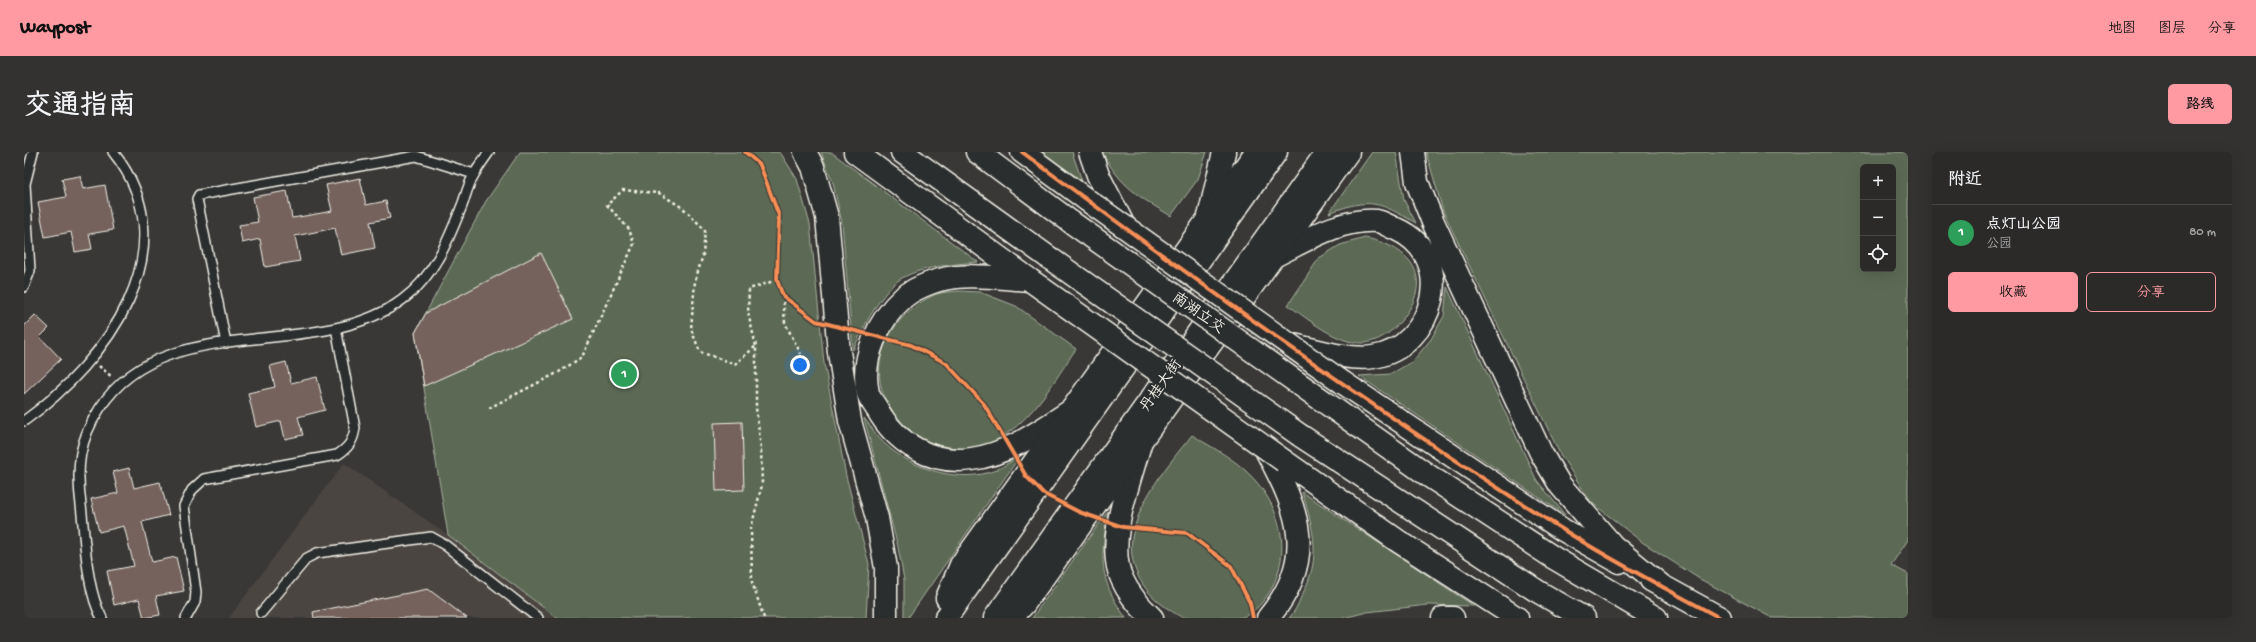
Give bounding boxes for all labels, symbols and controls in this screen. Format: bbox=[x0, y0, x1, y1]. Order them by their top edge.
text: Waypost bbox=[20, 17, 90, 40]
text: 地图 bbox=[2108, 21, 2136, 38]
text: 图层 bbox=[2158, 21, 2186, 38]
text: 分享 bbox=[2208, 21, 2236, 38]
button: 路线 bbox=[2168, 84, 2232, 124]
text: 交通指南 bbox=[24, 91, 136, 124]
map controls bbox=[1860, 164, 1896, 272]
button: + bbox=[1860, 164, 1896, 200]
text: 附近 bbox=[1948, 171, 1982, 191]
button: − bbox=[1860, 200, 1896, 236]
text: 点灯山公园 bbox=[1986, 216, 2061, 234]
text: 1 bbox=[1958, 225, 1964, 240]
text: 80 m bbox=[2189, 225, 2216, 240]
button: locate bbox=[1860, 236, 1896, 272]
text: 公园 bbox=[1986, 237, 2012, 252]
button: 收藏 bbox=[1948, 272, 2078, 312]
button: 分享 bbox=[2086, 272, 2216, 312]
street label: 南湖立交 bbox=[1168, 288, 1228, 338]
your location bbox=[790, 355, 810, 375]
street label: 丹桂大街 bbox=[1136, 356, 1187, 416]
pin: 1 bbox=[611, 359, 637, 389]

